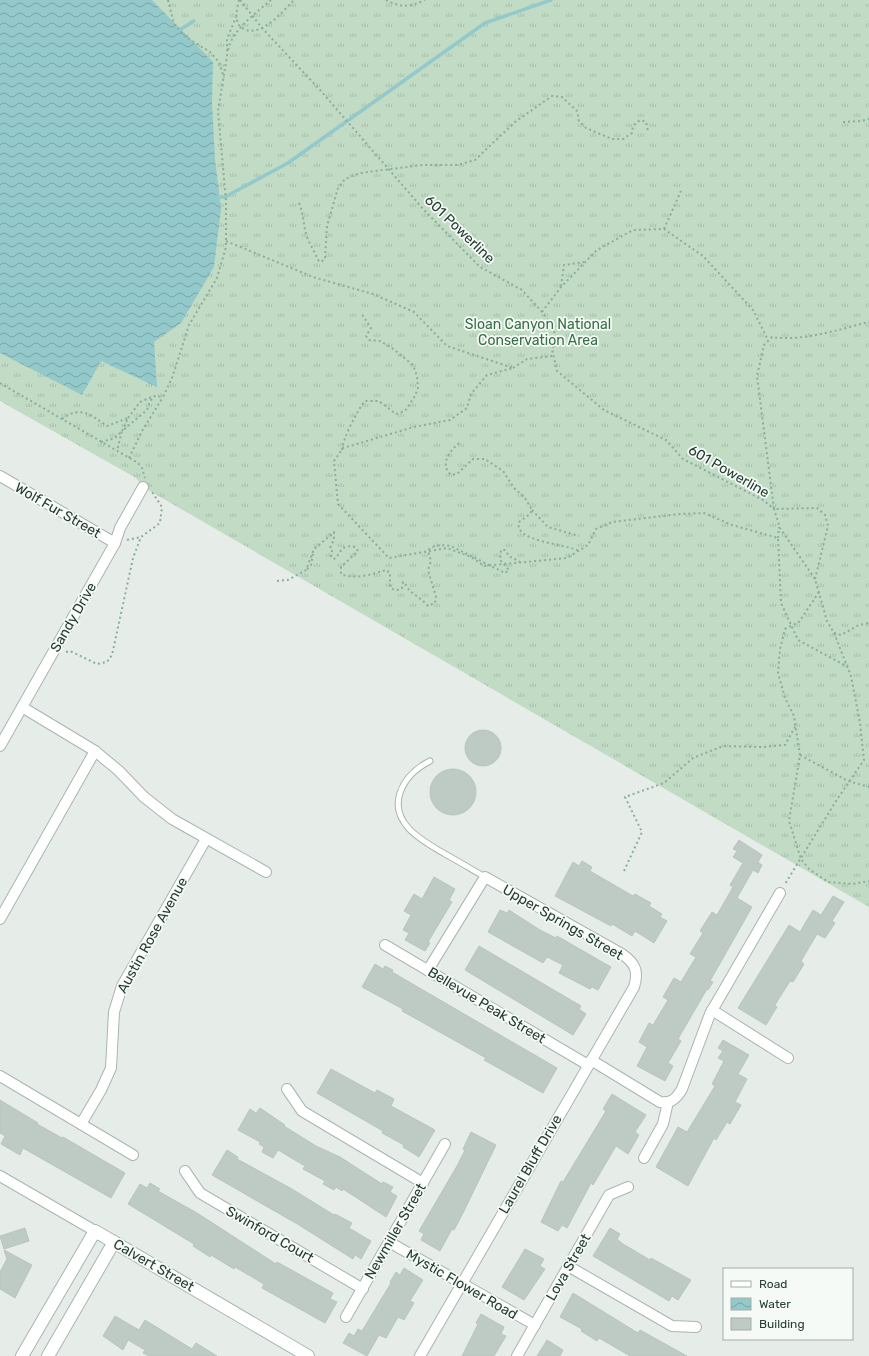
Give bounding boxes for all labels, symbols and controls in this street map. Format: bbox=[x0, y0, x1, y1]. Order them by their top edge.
street label: 601 Powerline bbox=[421, 192, 498, 267]
park label: Sloan Canyon National Conservation Area bbox=[465, 316, 611, 349]
street label: 601 Powerline bbox=[685, 441, 772, 502]
street label: Wolf Fur Street bbox=[12, 479, 104, 542]
street label: Sandy Drive bbox=[47, 579, 100, 655]
street label: Austin Rose Avenue bbox=[114, 874, 191, 996]
street label: Upper Springs Street bbox=[499, 881, 627, 964]
street label: Bellevue Peak Street bbox=[425, 964, 549, 1048]
street label: Laurel Bluff Drive bbox=[495, 1112, 566, 1217]
street label: Newmiller Street bbox=[361, 1180, 430, 1282]
street label: Swinford Court bbox=[223, 1202, 317, 1267]
street label: Lova Street bbox=[542, 1230, 595, 1304]
street label: Calvert Street bbox=[110, 1235, 198, 1296]
street label: Mystic Flower Road bbox=[403, 1246, 520, 1323]
legend bbox=[723, 1268, 853, 1340]
text: Road bbox=[759, 1277, 787, 1291]
text: Water bbox=[759, 1297, 791, 1311]
text: Building bbox=[759, 1317, 805, 1331]

